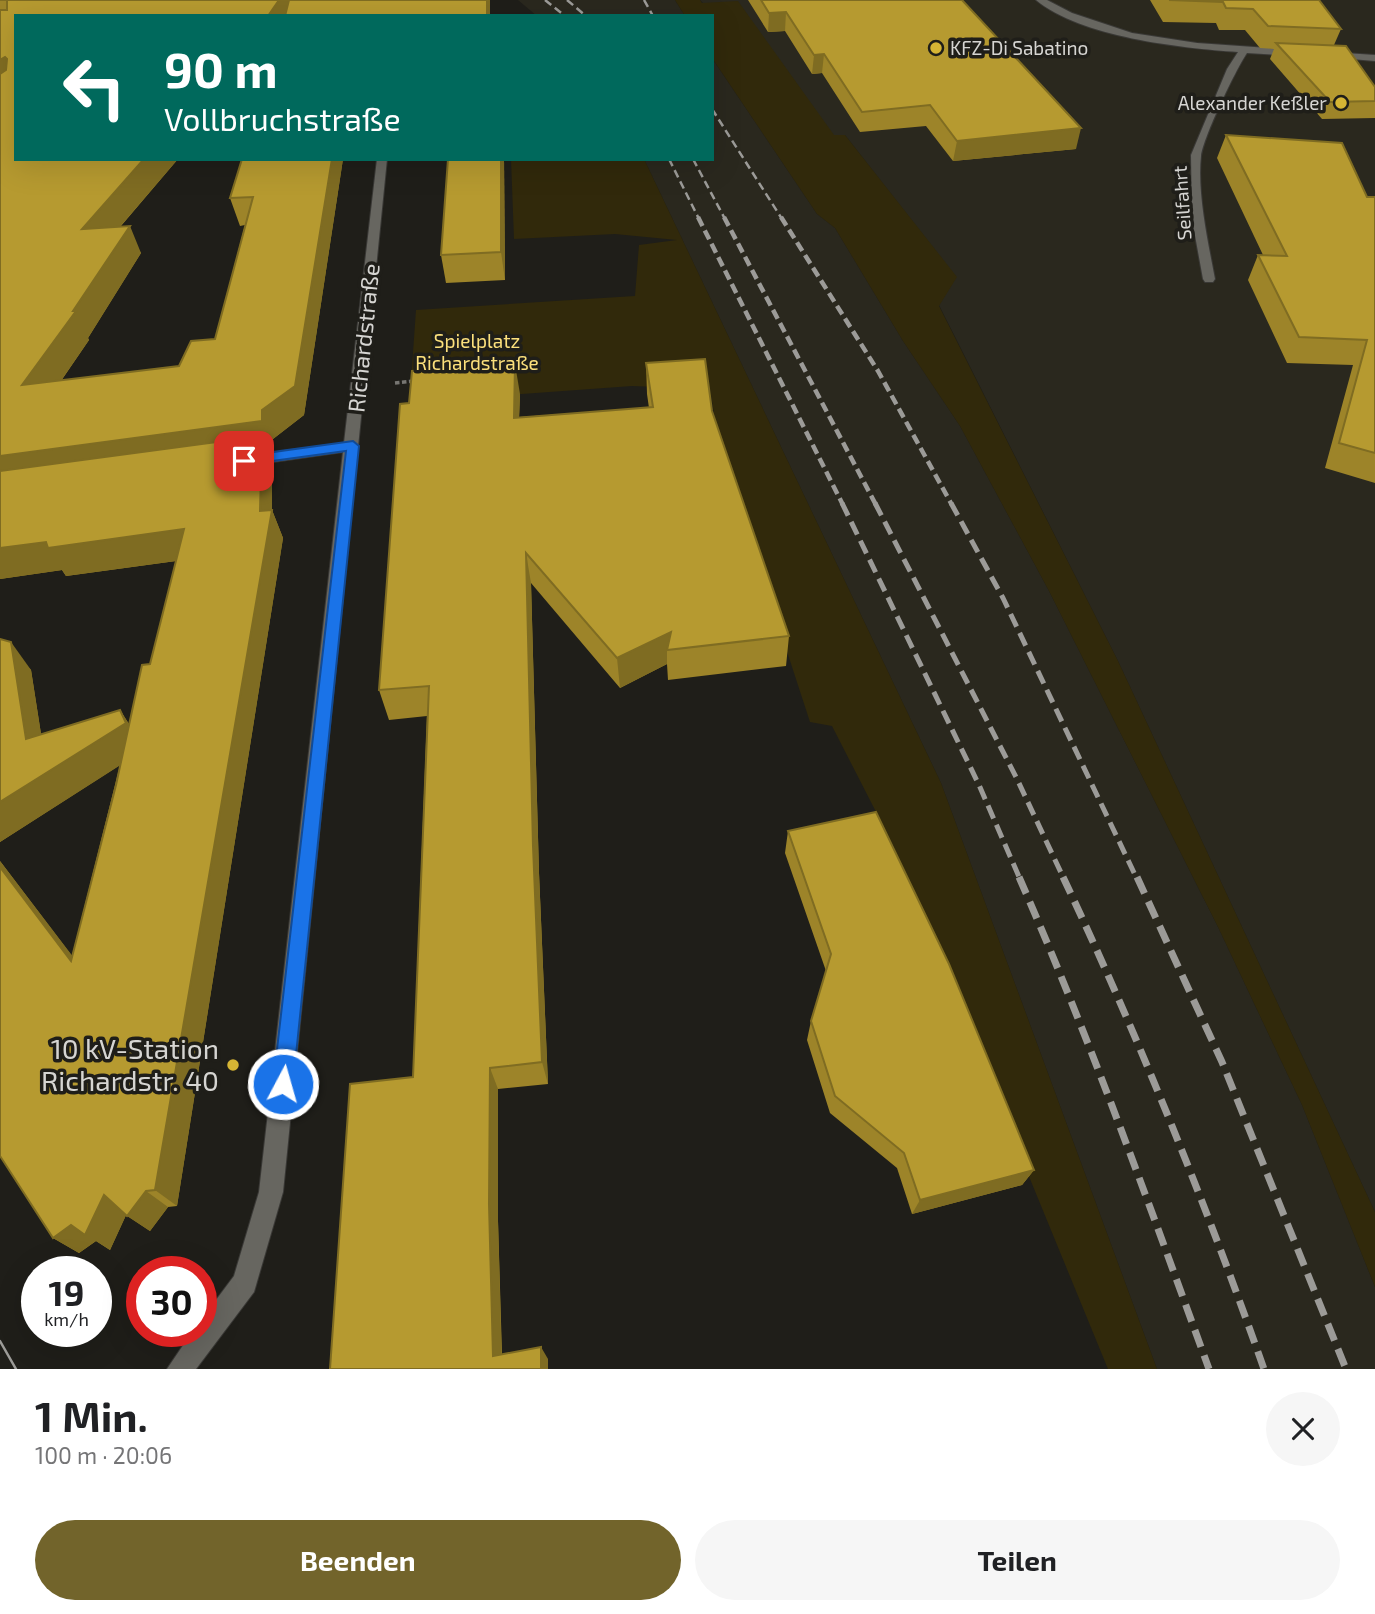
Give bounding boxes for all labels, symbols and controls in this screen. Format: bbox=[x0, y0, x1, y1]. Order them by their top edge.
place label: KFZ-Di Sabatino bbox=[950, 36, 1088, 59]
text: 90 m bbox=[164, 39, 278, 98]
marker: KFZ-Di Sabatino bbox=[928, 40, 944, 56]
icon: left bbox=[49, 42, 140, 133]
place label: Alexander Keßler bbox=[1178, 91, 1327, 114]
marker: Alexander Keßler bbox=[1333, 95, 1349, 111]
text: Vollbruchstraße bbox=[164, 99, 401, 137]
street label: Seilfahrt bbox=[1167, 165, 1196, 241]
street label: Richardstraße bbox=[341, 262, 385, 414]
park label: Spielplatz Richardstraße bbox=[415, 329, 539, 374]
pin bbox=[214, 431, 274, 491]
icon: arrive bbox=[225, 442, 263, 480]
place label: 10 kV-Station Richardstr. 40 bbox=[41, 1031, 219, 1097]
position arrow bbox=[246, 1047, 320, 1121]
marker: 10 kV-Station Richardstr. 40 bbox=[225, 1057, 241, 1073]
speed limit sign: 30 bbox=[126, 1256, 217, 1347]
text: 19 bbox=[49, 1271, 84, 1313]
text: km/h bbox=[44, 1308, 89, 1330]
text: 1 Min. bbox=[35, 1390, 148, 1440]
button: close bbox=[1266, 1392, 1340, 1466]
text: 100 m · 20:06 bbox=[35, 1441, 172, 1469]
button: Beenden bbox=[35, 1520, 681, 1600]
button: Teilen bbox=[695, 1520, 1340, 1600]

